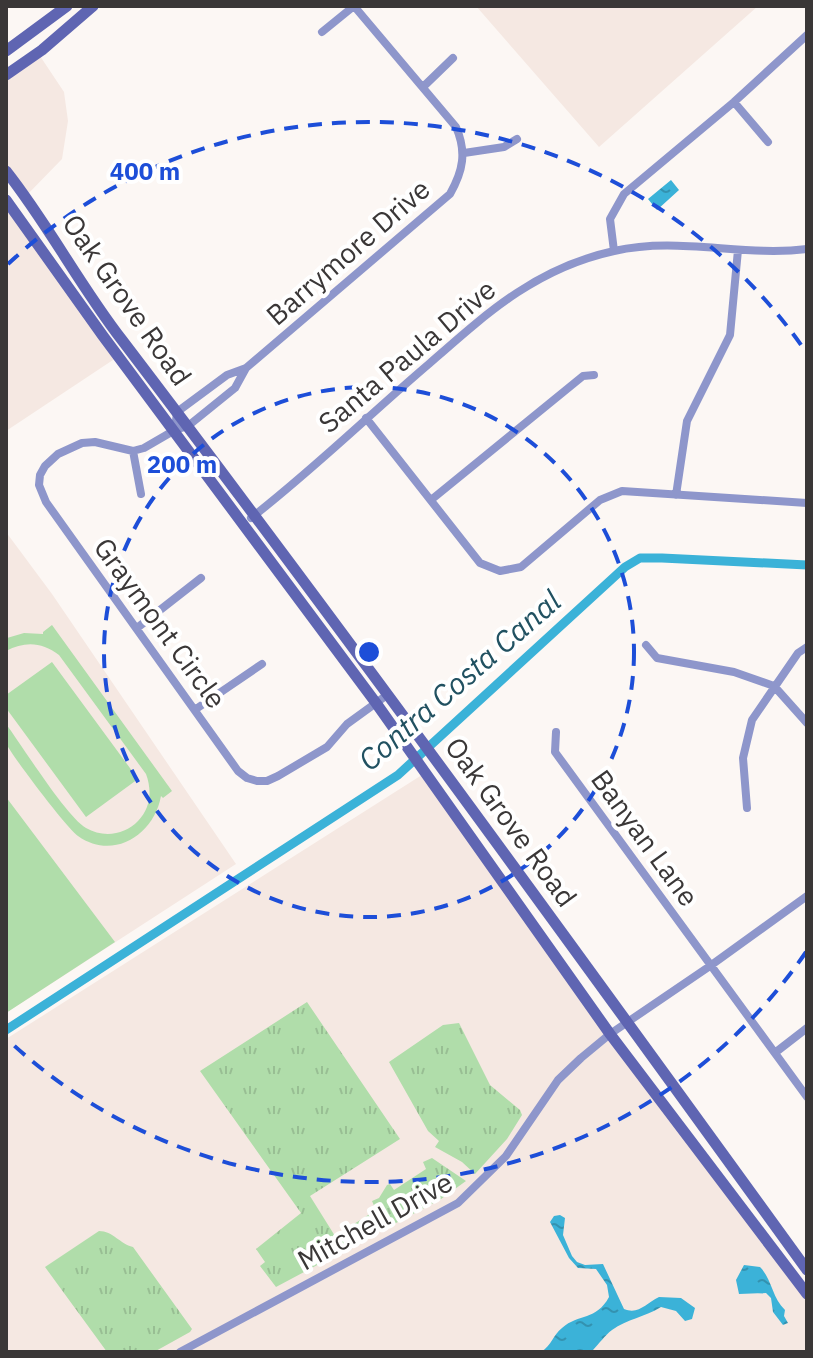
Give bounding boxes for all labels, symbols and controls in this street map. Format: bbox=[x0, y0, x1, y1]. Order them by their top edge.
text: 400 m bbox=[110, 155, 180, 187]
street label: Barrymore Drive bbox=[258, 170, 437, 333]
street label: Oak Grove Road bbox=[55, 207, 200, 393]
street label: Santa Paula Drive bbox=[310, 271, 503, 441]
text: 200 m bbox=[147, 448, 217, 480]
street label: Graymont Circle bbox=[86, 530, 235, 715]
water label: Contra Costa Canal bbox=[350, 581, 569, 779]
centre of rings bbox=[355, 638, 383, 666]
street label: Oak Grove Road bbox=[437, 729, 585, 914]
street label: Banyan Lane bbox=[583, 762, 707, 913]
street label: Mitchell Drive bbox=[291, 1163, 459, 1278]

